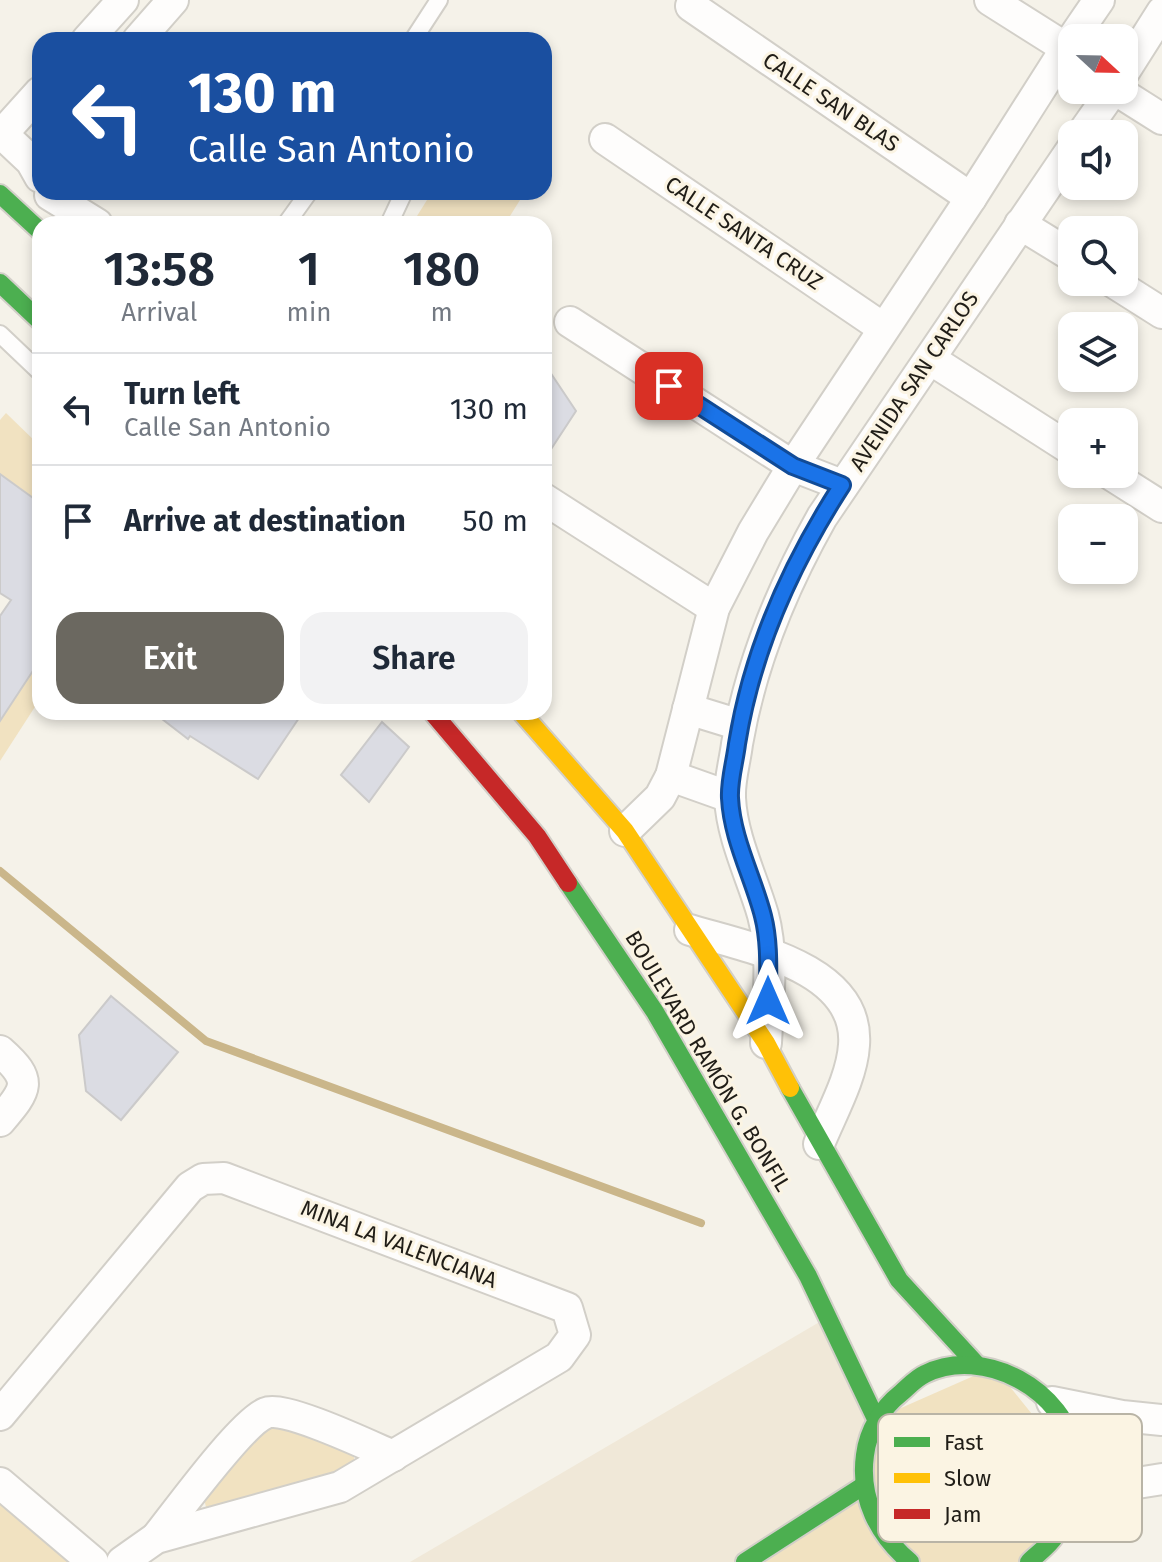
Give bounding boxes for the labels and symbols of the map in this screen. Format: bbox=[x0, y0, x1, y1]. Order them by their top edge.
north arrow bbox=[1058, 24, 1138, 104]
street label: CALLE SAN BLAS bbox=[758, 46, 904, 158]
street label: CALLE SANTA CRUZ bbox=[660, 170, 828, 296]
street label: AVENIDA SAN CARLOS bbox=[844, 286, 984, 476]
pin bbox=[635, 352, 703, 420]
street label: BOULEVARD RAMÓN G. BONFIL bbox=[619, 926, 797, 1196]
position arrow bbox=[726, 959, 810, 1043]
street label: MINA LA VALENCIANA bbox=[297, 1194, 501, 1294]
legend bbox=[878, 1414, 1142, 1542]
text: Fast bbox=[944, 1429, 984, 1456]
text: Slow bbox=[944, 1465, 991, 1492]
text: Jam bbox=[944, 1501, 982, 1528]

